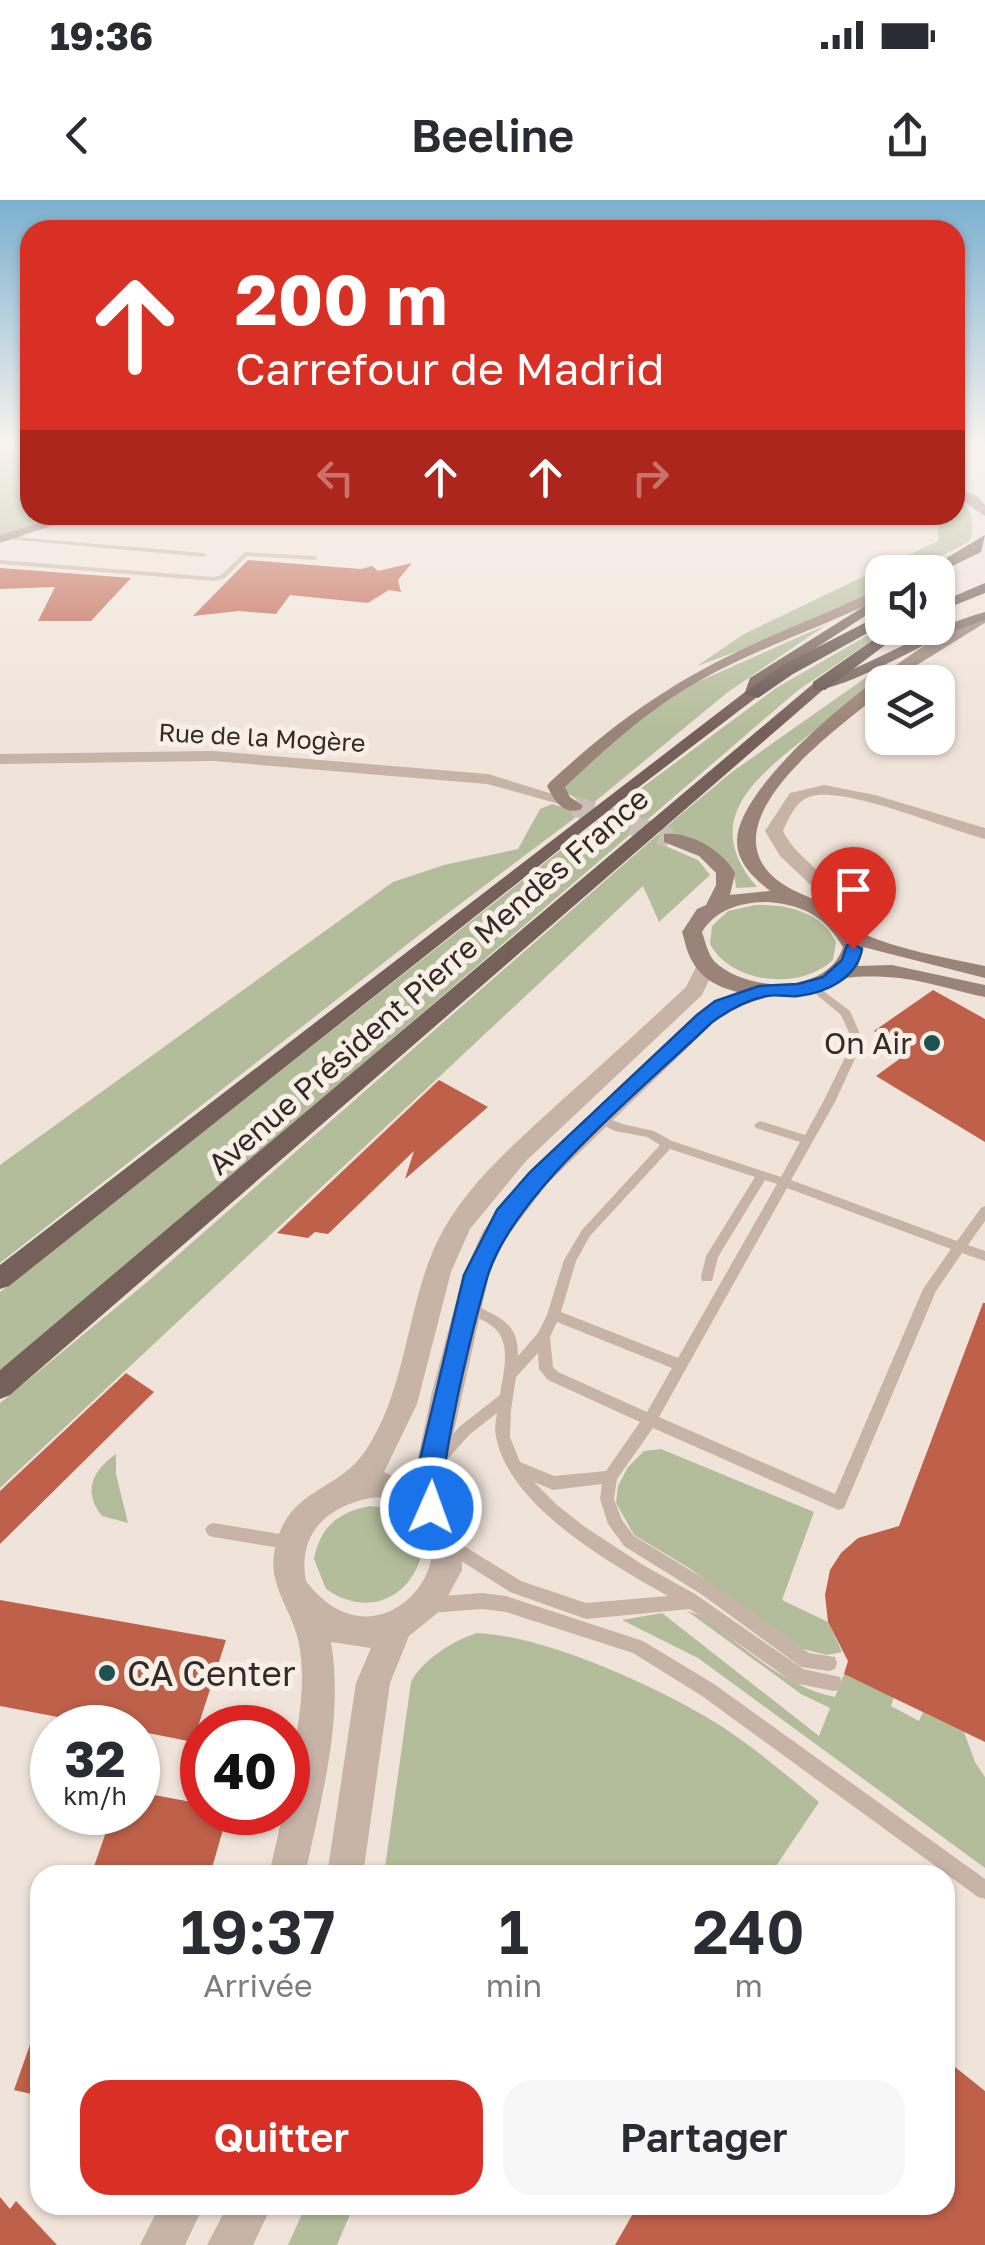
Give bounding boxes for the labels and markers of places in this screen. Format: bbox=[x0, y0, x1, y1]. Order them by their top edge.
pin bbox=[811, 847, 896, 950]
place label: On Air bbox=[824, 1025, 912, 1061]
marker: On Air bbox=[921, 1032, 943, 1054]
place label: CA Center bbox=[127, 1652, 296, 1694]
marker: CA Center bbox=[96, 1662, 118, 1684]

